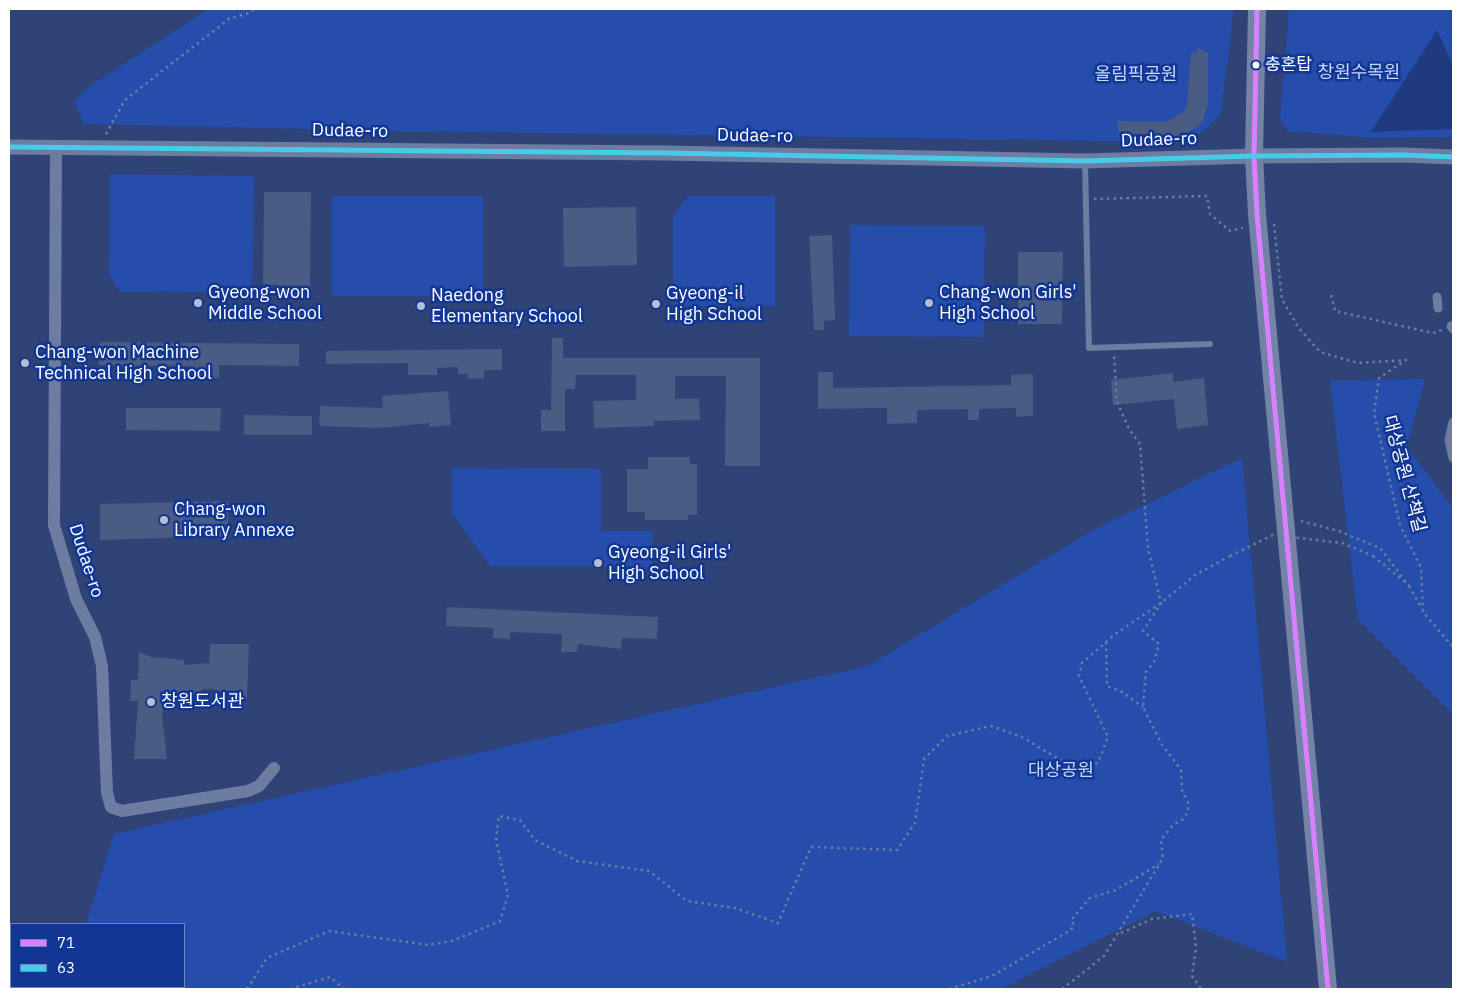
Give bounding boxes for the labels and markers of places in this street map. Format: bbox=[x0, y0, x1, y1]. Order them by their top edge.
place label: 충혼탑 bbox=[1265, 55, 1312, 75]
marker: 충혼탑 bbox=[1251, 60, 1261, 70]
place label: Gyeong-won Middle School bbox=[208, 282, 322, 324]
place label: Chang-won Girls' High School bbox=[939, 282, 1077, 324]
place label: Gyeong-il High School bbox=[666, 283, 762, 326]
place label: Naedong Elementary School bbox=[431, 285, 583, 328]
marker: Gyeong-won Middle School bbox=[192, 297, 204, 309]
marker: Chang-won Girls' High School bbox=[923, 297, 935, 309]
marker: Gyeong-il High School bbox=[650, 298, 662, 310]
marker: Naedong Elementary School bbox=[415, 300, 427, 312]
place label: Chang-won Machine Technical High School bbox=[35, 342, 212, 384]
marker: Chang-won Machine Technical High School bbox=[19, 357, 31, 369]
place label: Chang-won Library Annexe bbox=[174, 499, 295, 542]
marker: Chang-won Library Annexe bbox=[158, 514, 170, 526]
place label: Gyeong-il Girls' High School bbox=[608, 542, 731, 584]
marker: Gyeong-il Girls' High School bbox=[592, 557, 604, 569]
place label: 창원도서관 bbox=[161, 691, 244, 713]
marker: 창원도서관 bbox=[145, 696, 157, 708]

